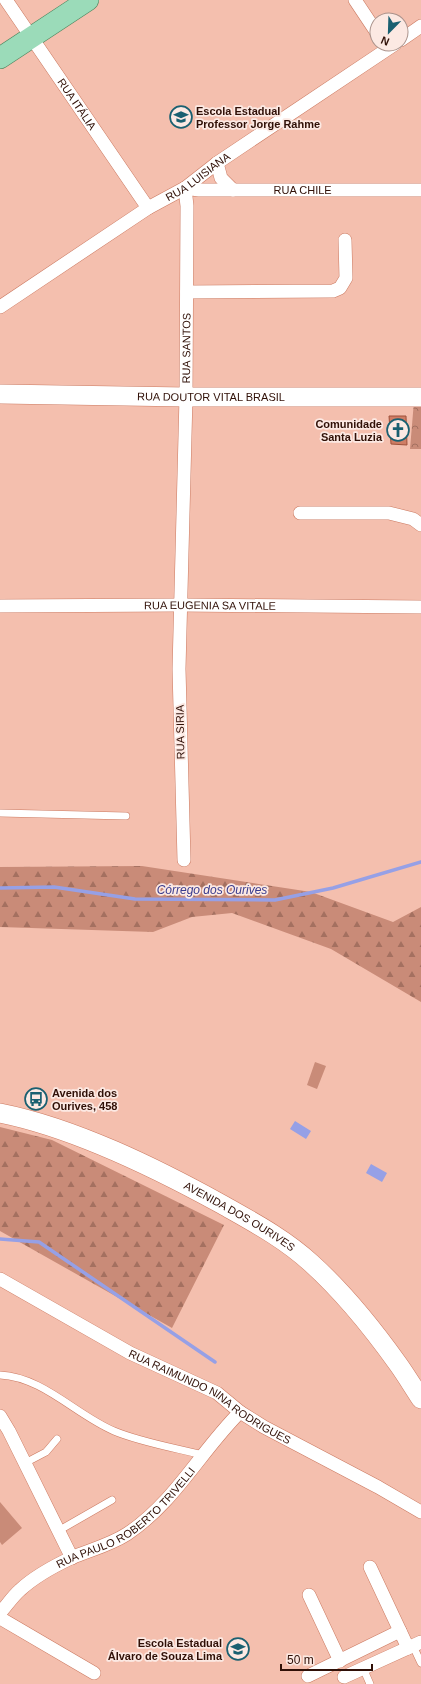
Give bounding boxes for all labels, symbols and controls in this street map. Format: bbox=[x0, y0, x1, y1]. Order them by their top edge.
north arrow bbox=[369, 12, 409, 52]
text: N bbox=[379, 34, 391, 48]
street label: RUA ITÁLIA bbox=[55, 76, 99, 133]
school or university icon: Escola Estadual Professor Jorge Rahme bbox=[168, 104, 194, 130]
place label: Escola Estadual Professor Jorge Rahme bbox=[196, 105, 320, 130]
street label: RUA LUISIANA bbox=[164, 150, 233, 203]
street label: RUA CHILE bbox=[274, 184, 332, 196]
street label: RUA SANTOS bbox=[180, 313, 192, 384]
street label: RUA DOUTOR VITAL BRASIL bbox=[137, 390, 285, 403]
church icon: Comunidade Santa Luzia bbox=[385, 417, 411, 443]
place label: Comunidade Santa Luzia bbox=[315, 418, 383, 443]
street label: RUA EUGENIA SA VITALE bbox=[144, 599, 276, 612]
street label: RUA SIRIA bbox=[174, 704, 186, 759]
water label: Córrego dos Ourives bbox=[157, 883, 267, 897]
bus stop icon: Avenida dos Ourives, 458 bbox=[23, 1086, 49, 1112]
place label: Avenida dos Ourives, 458 bbox=[52, 1087, 117, 1112]
street label: AVENIDA DOS OURIVES bbox=[182, 1179, 297, 1253]
street label: RUA RAIMUNDO NINA RODRIGUES bbox=[127, 1347, 293, 1446]
street label: RUA PAULO ROBERTO TRIVELLI bbox=[54, 1465, 197, 1570]
school or university icon: Escola Estadual Álvaro de Souza Lima bbox=[225, 1636, 251, 1662]
place label: Escola Estadual Álvaro de Souza Lima bbox=[108, 1637, 223, 1662]
scale bar bbox=[281, 1646, 372, 1672]
text: 50 m bbox=[287, 1653, 314, 1667]

